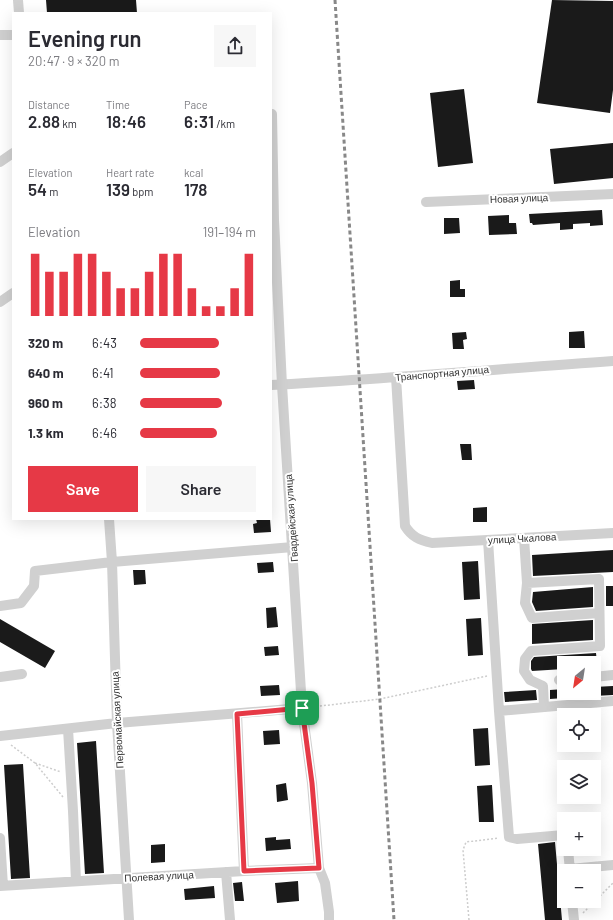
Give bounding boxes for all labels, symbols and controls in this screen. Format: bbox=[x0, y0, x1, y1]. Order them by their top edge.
text: Evening run bbox=[28, 25, 142, 51]
button: share bbox=[214, 25, 256, 67]
text: 20:47 · 9 × 320 m bbox=[28, 53, 119, 69]
text: Distance bbox=[28, 98, 70, 111]
text: Time bbox=[106, 98, 130, 111]
text: Pace bbox=[184, 98, 208, 111]
text: 2.88 bbox=[28, 111, 60, 131]
text: 18:46 bbox=[106, 111, 146, 131]
text: 6:31 bbox=[184, 111, 214, 131]
text: km bbox=[60, 117, 77, 130]
text: /km bbox=[214, 117, 235, 130]
text: Elevation bbox=[28, 166, 72, 179]
text: Heart rate bbox=[106, 166, 154, 179]
text: kcal bbox=[184, 166, 203, 179]
text: 54 bbox=[28, 179, 47, 199]
text: 139 bbox=[106, 179, 130, 199]
text: 178 bbox=[184, 179, 207, 199]
text: m bbox=[47, 185, 58, 198]
text: bpm bbox=[130, 185, 153, 198]
street label: Новая улица bbox=[490, 191, 549, 205]
text: Elevation bbox=[28, 224, 80, 240]
text: 191–194 m bbox=[203, 224, 256, 240]
text: 320 m bbox=[28, 335, 63, 351]
text: 6:43 bbox=[92, 335, 117, 351]
street label: Транспортная улица bbox=[395, 363, 490, 383]
text: 640 m bbox=[28, 365, 64, 381]
text: 6:41 bbox=[92, 365, 114, 381]
text: 960 m bbox=[28, 395, 63, 411]
text: 6:38 bbox=[92, 395, 117, 411]
text: 1.3 km bbox=[28, 425, 64, 441]
text: 6:46 bbox=[92, 425, 117, 441]
button: Save bbox=[28, 466, 138, 512]
button: Share bbox=[146, 466, 256, 512]
street label: Гвардейская улица bbox=[282, 473, 300, 562]
street label: улица Чкалова bbox=[487, 530, 557, 546]
north arrow bbox=[557, 656, 601, 700]
map controls bbox=[557, 656, 601, 908]
street label: Первомайская улица bbox=[108, 671, 126, 769]
pin bbox=[285, 691, 319, 725]
icon: arrive bbox=[291, 697, 313, 719]
button: locate bbox=[557, 708, 601, 752]
button: layers bbox=[557, 760, 601, 804]
button: + bbox=[557, 812, 601, 856]
button: − bbox=[557, 864, 601, 908]
street label: Полевая улица bbox=[124, 868, 195, 884]

